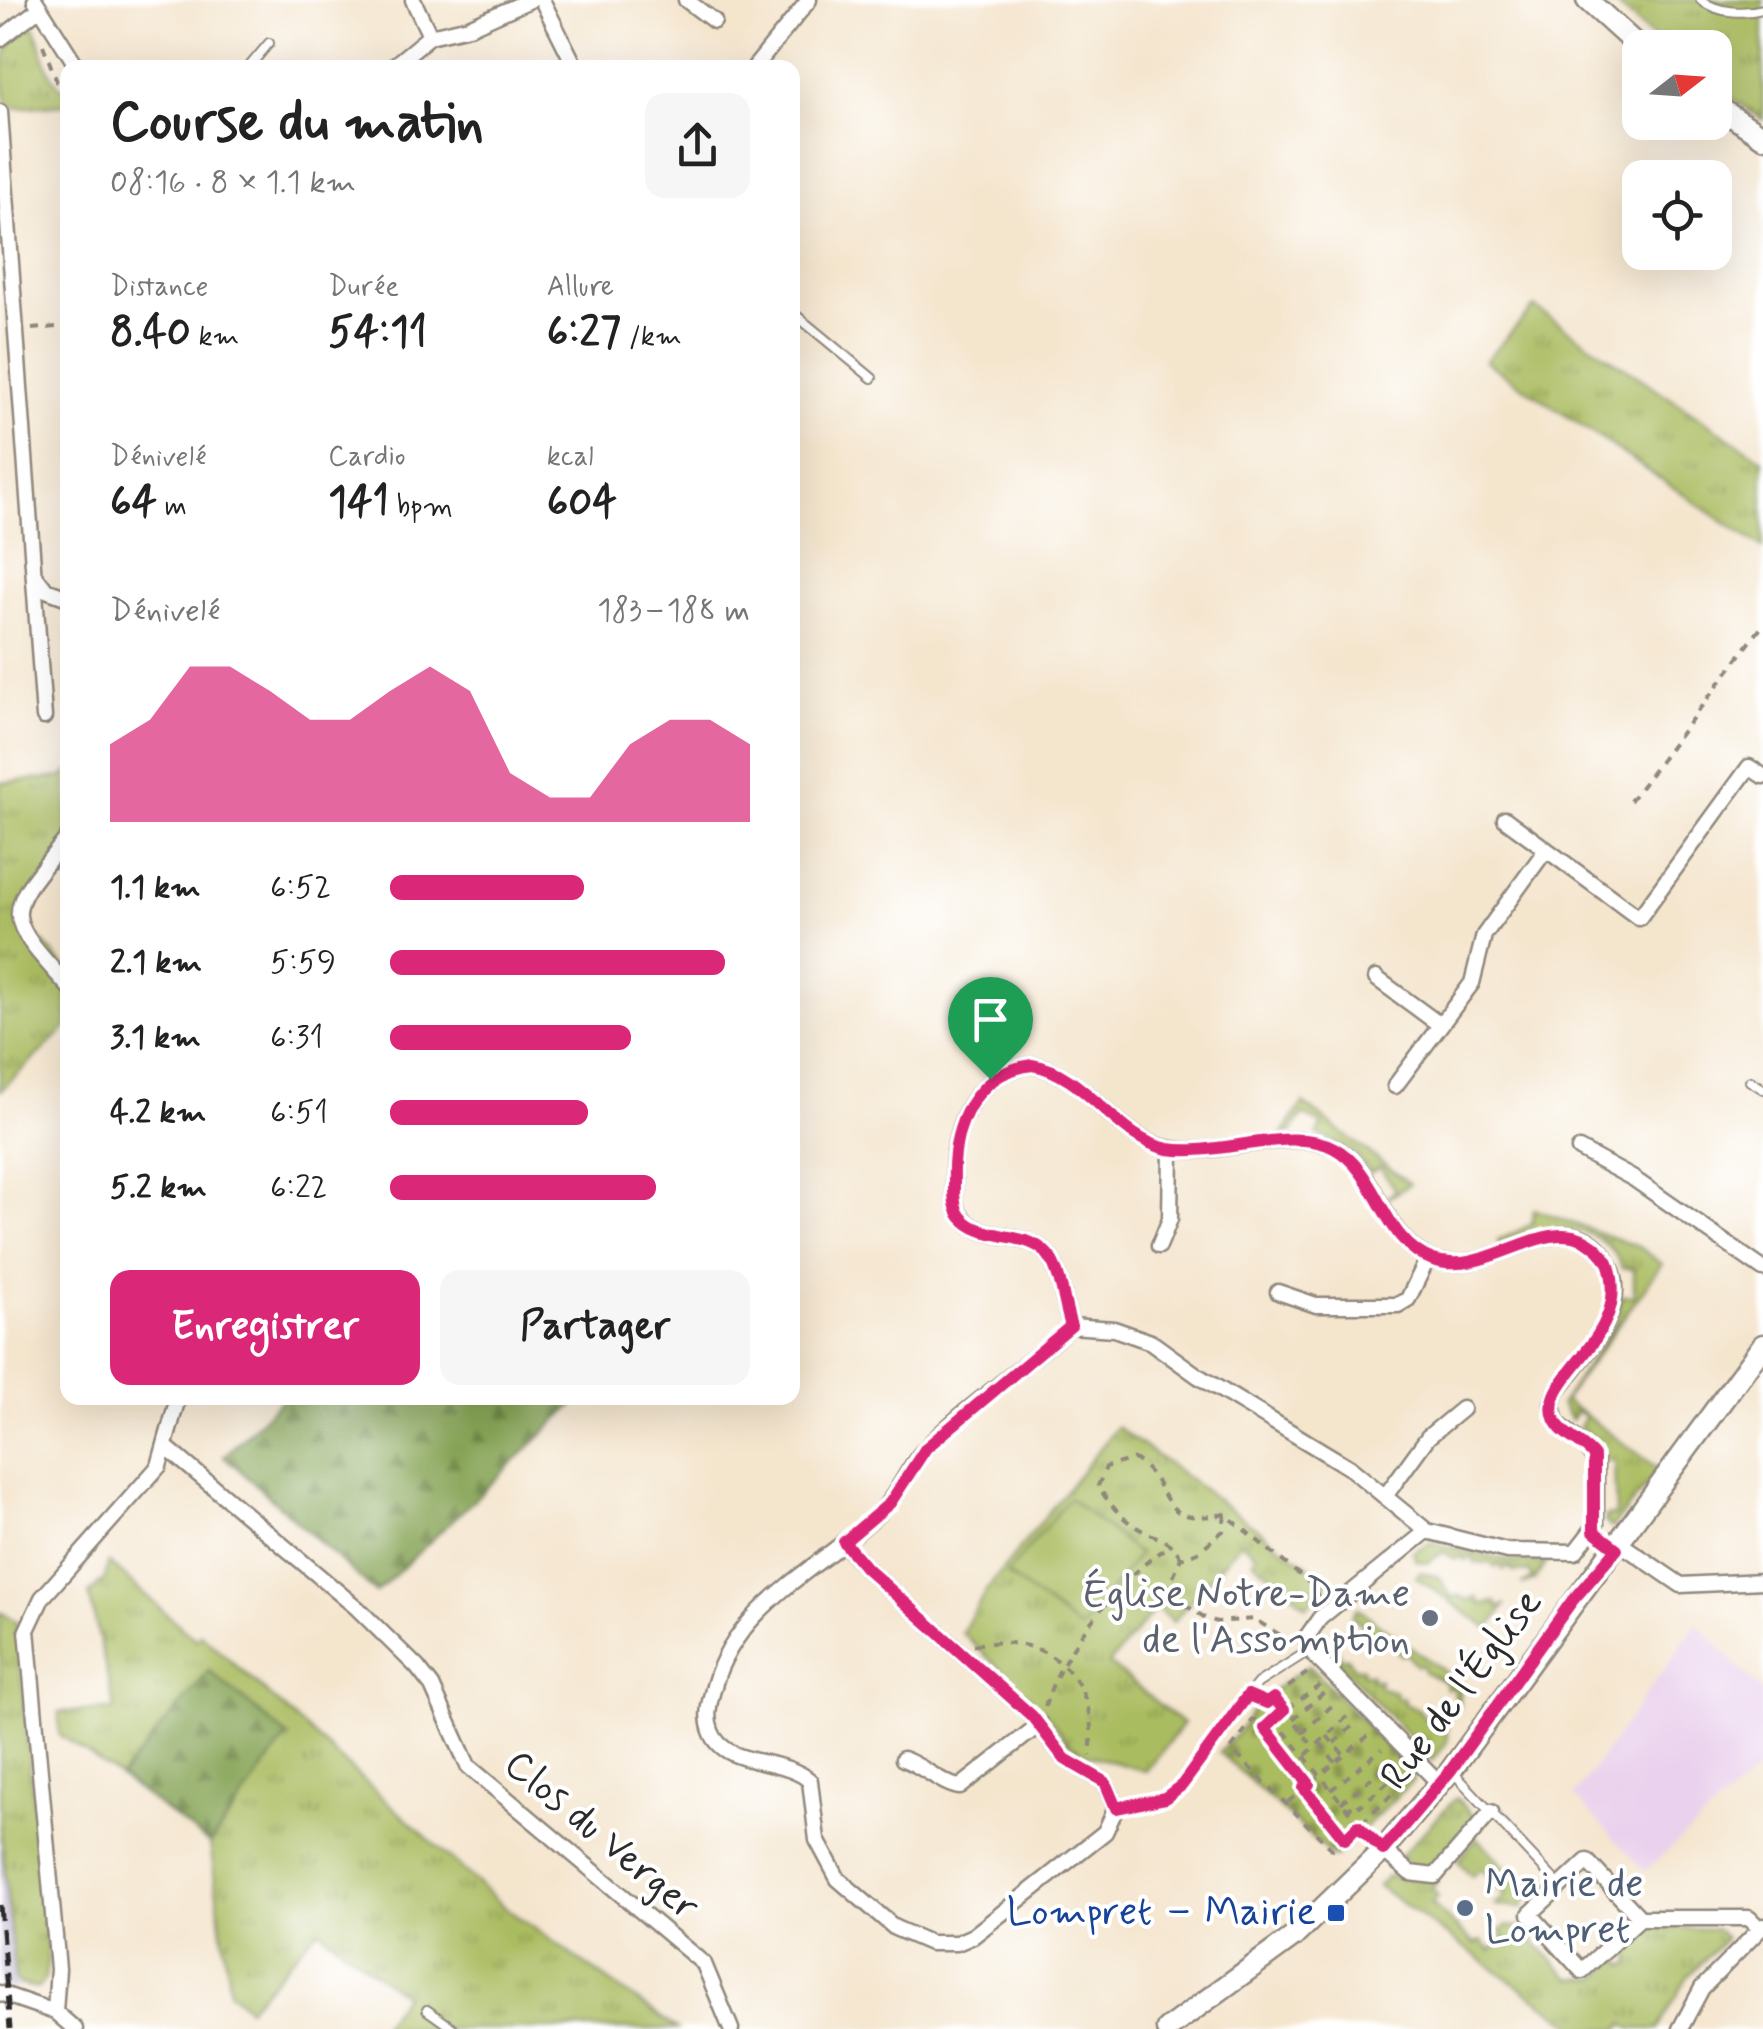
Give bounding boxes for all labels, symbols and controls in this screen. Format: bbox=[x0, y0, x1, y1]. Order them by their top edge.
north arrow bbox=[1622, 30, 1732, 140]
map controls bbox=[1622, 30, 1732, 270]
text: Course du matin bbox=[110, 88, 484, 160]
button: share bbox=[645, 93, 750, 198]
button: locate bbox=[1622, 160, 1732, 270]
text: 08:16 · 8 × 1.1 km bbox=[110, 162, 356, 204]
text: Distance bbox=[110, 269, 208, 306]
text: Durée bbox=[328, 269, 399, 306]
text: Allure bbox=[547, 269, 614, 306]
text: 8.40 bbox=[110, 306, 191, 361]
text: 54:11 bbox=[328, 306, 427, 361]
text: 6:27 bbox=[547, 306, 621, 361]
text: km bbox=[191, 319, 239, 356]
text: /km bbox=[621, 319, 682, 356]
text: Dénivelé bbox=[110, 439, 207, 476]
text: Cardio bbox=[328, 439, 406, 476]
text: kcal bbox=[547, 439, 594, 476]
text: 64 bbox=[110, 476, 157, 531]
text: 141 bbox=[328, 476, 389, 531]
text: 604 bbox=[547, 476, 617, 531]
text: m bbox=[157, 489, 187, 526]
text: bpm bbox=[389, 489, 453, 526]
text: Dénivelé bbox=[110, 590, 220, 632]
text: 183–188 m bbox=[597, 590, 750, 632]
text: 1.1 km bbox=[110, 867, 201, 909]
text: 6:52 bbox=[270, 867, 331, 909]
text: 2.1 km bbox=[110, 942, 202, 984]
text: 5:59 bbox=[270, 942, 336, 984]
pin bbox=[948, 977, 1033, 1080]
icon: arrive bbox=[963, 992, 1018, 1047]
text: 3.1 km bbox=[110, 1017, 201, 1059]
text: 6:31 bbox=[270, 1017, 323, 1059]
text: 4.2 km bbox=[110, 1092, 206, 1134]
text: 6:51 bbox=[270, 1092, 328, 1134]
text: 5.2 km bbox=[110, 1167, 207, 1209]
text: 6:22 bbox=[270, 1167, 328, 1209]
button: Enregistrer bbox=[110, 1270, 420, 1385]
button: Partager bbox=[440, 1270, 750, 1385]
place label: Église Notre-Dame de l'Assomption bbox=[1083, 1568, 1410, 1667]
street label: Rue de l'Église bbox=[1369, 1578, 1555, 1801]
marker: Église Notre-Dame de l'Assomption bbox=[1419, 1607, 1441, 1629]
street label: Clos du Verger bbox=[493, 1739, 710, 1933]
place label: Mairie de Lompret bbox=[1485, 1859, 1643, 1957]
place label: Lompret – Mairie bbox=[1007, 1887, 1316, 1939]
marker: Mairie de Lompret bbox=[1454, 1897, 1476, 1919]
marker: Lompret – Mairie bbox=[1325, 1902, 1347, 1924]

